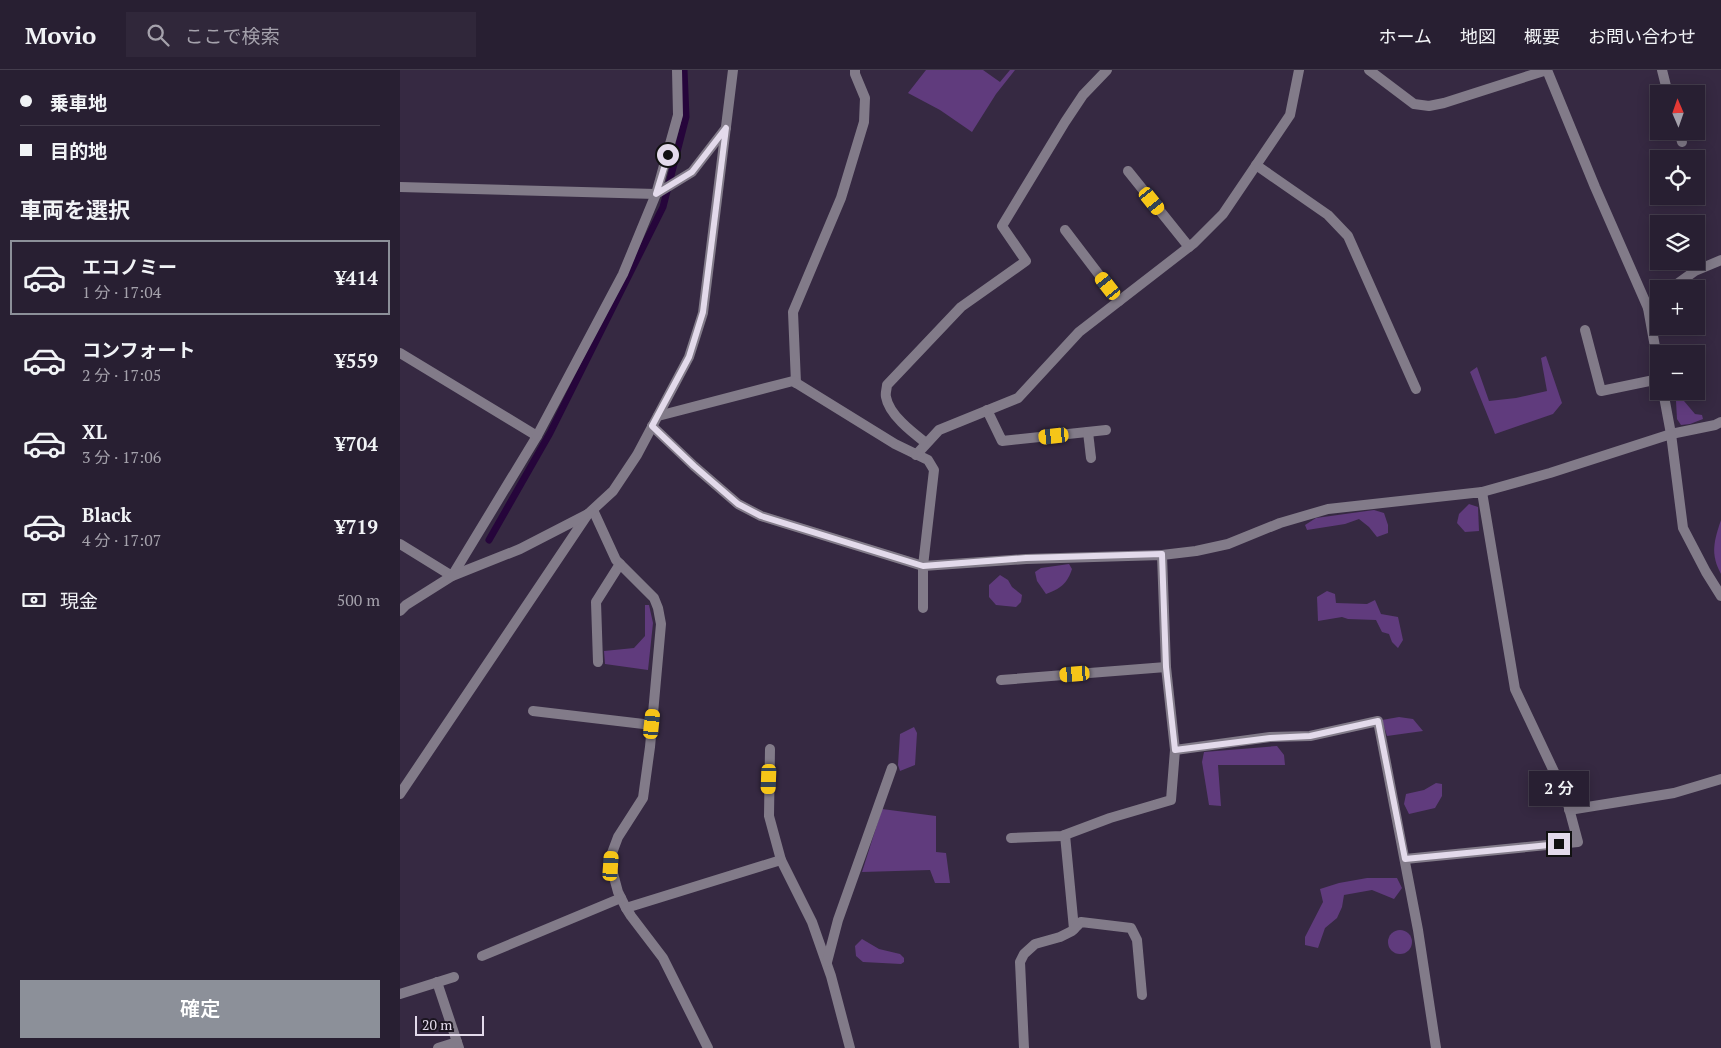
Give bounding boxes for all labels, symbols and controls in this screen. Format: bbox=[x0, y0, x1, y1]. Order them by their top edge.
search box bbox=[126, 12, 476, 57]
text: Movio bbox=[25, 19, 96, 51]
icon: search bbox=[144, 21, 172, 49]
text: ここで検索 bbox=[184, 23, 279, 48]
text: ホーム bbox=[1379, 24, 1432, 48]
text: 地図 bbox=[1460, 24, 1496, 48]
text: 概要 bbox=[1524, 24, 1560, 48]
text: お問い合わせ bbox=[1588, 24, 1696, 48]
north arrow bbox=[1650, 85, 1705, 140]
map controls bbox=[1650, 85, 1705, 400]
text: 乗車地 bbox=[50, 90, 107, 115]
text: 目的地 bbox=[50, 138, 107, 163]
route start bbox=[657, 144, 679, 166]
button: locate bbox=[1650, 150, 1705, 205]
car bbox=[1136, 185, 1167, 217]
text: 車両を選択 bbox=[20, 195, 130, 224]
button: layers bbox=[1650, 215, 1705, 270]
text: エコノミー bbox=[82, 254, 177, 279]
icon: car bbox=[22, 255, 67, 300]
text: ¥414 bbox=[335, 265, 378, 290]
car bbox=[1092, 270, 1123, 302]
button: + bbox=[1650, 280, 1705, 335]
text: 1 分 · 17:04 bbox=[82, 281, 161, 303]
text: コンフォート bbox=[82, 337, 195, 362]
icon: car bbox=[22, 338, 67, 383]
button: − bbox=[1650, 345, 1705, 400]
text: ¥559 bbox=[335, 348, 378, 373]
text: 2 分 · 17:05 bbox=[82, 364, 161, 386]
text: XL bbox=[82, 419, 107, 444]
icon: car bbox=[22, 421, 67, 466]
car bbox=[1038, 427, 1069, 445]
text: ¥704 bbox=[335, 431, 378, 456]
text: 3 分 · 17:06 bbox=[82, 446, 161, 468]
text: Black bbox=[82, 502, 132, 527]
icon: car bbox=[22, 504, 67, 549]
text: ¥719 bbox=[335, 514, 378, 539]
text: 4 分 · 17:07 bbox=[82, 529, 161, 551]
icon: cash bbox=[20, 586, 48, 614]
text: 現金 bbox=[60, 588, 98, 613]
text: 500 m bbox=[337, 589, 380, 611]
car bbox=[1059, 665, 1090, 683]
car bbox=[642, 708, 661, 740]
car bbox=[760, 764, 777, 794]
callout: 2 分 bbox=[1529, 772, 1589, 806]
text: 2 分 bbox=[1544, 777, 1574, 799]
route end bbox=[1548, 833, 1570, 855]
car bbox=[602, 851, 619, 881]
button: 確定 bbox=[20, 980, 380, 1038]
scale bar bbox=[415, 1013, 484, 1036]
text: 20 m bbox=[422, 1015, 452, 1034]

